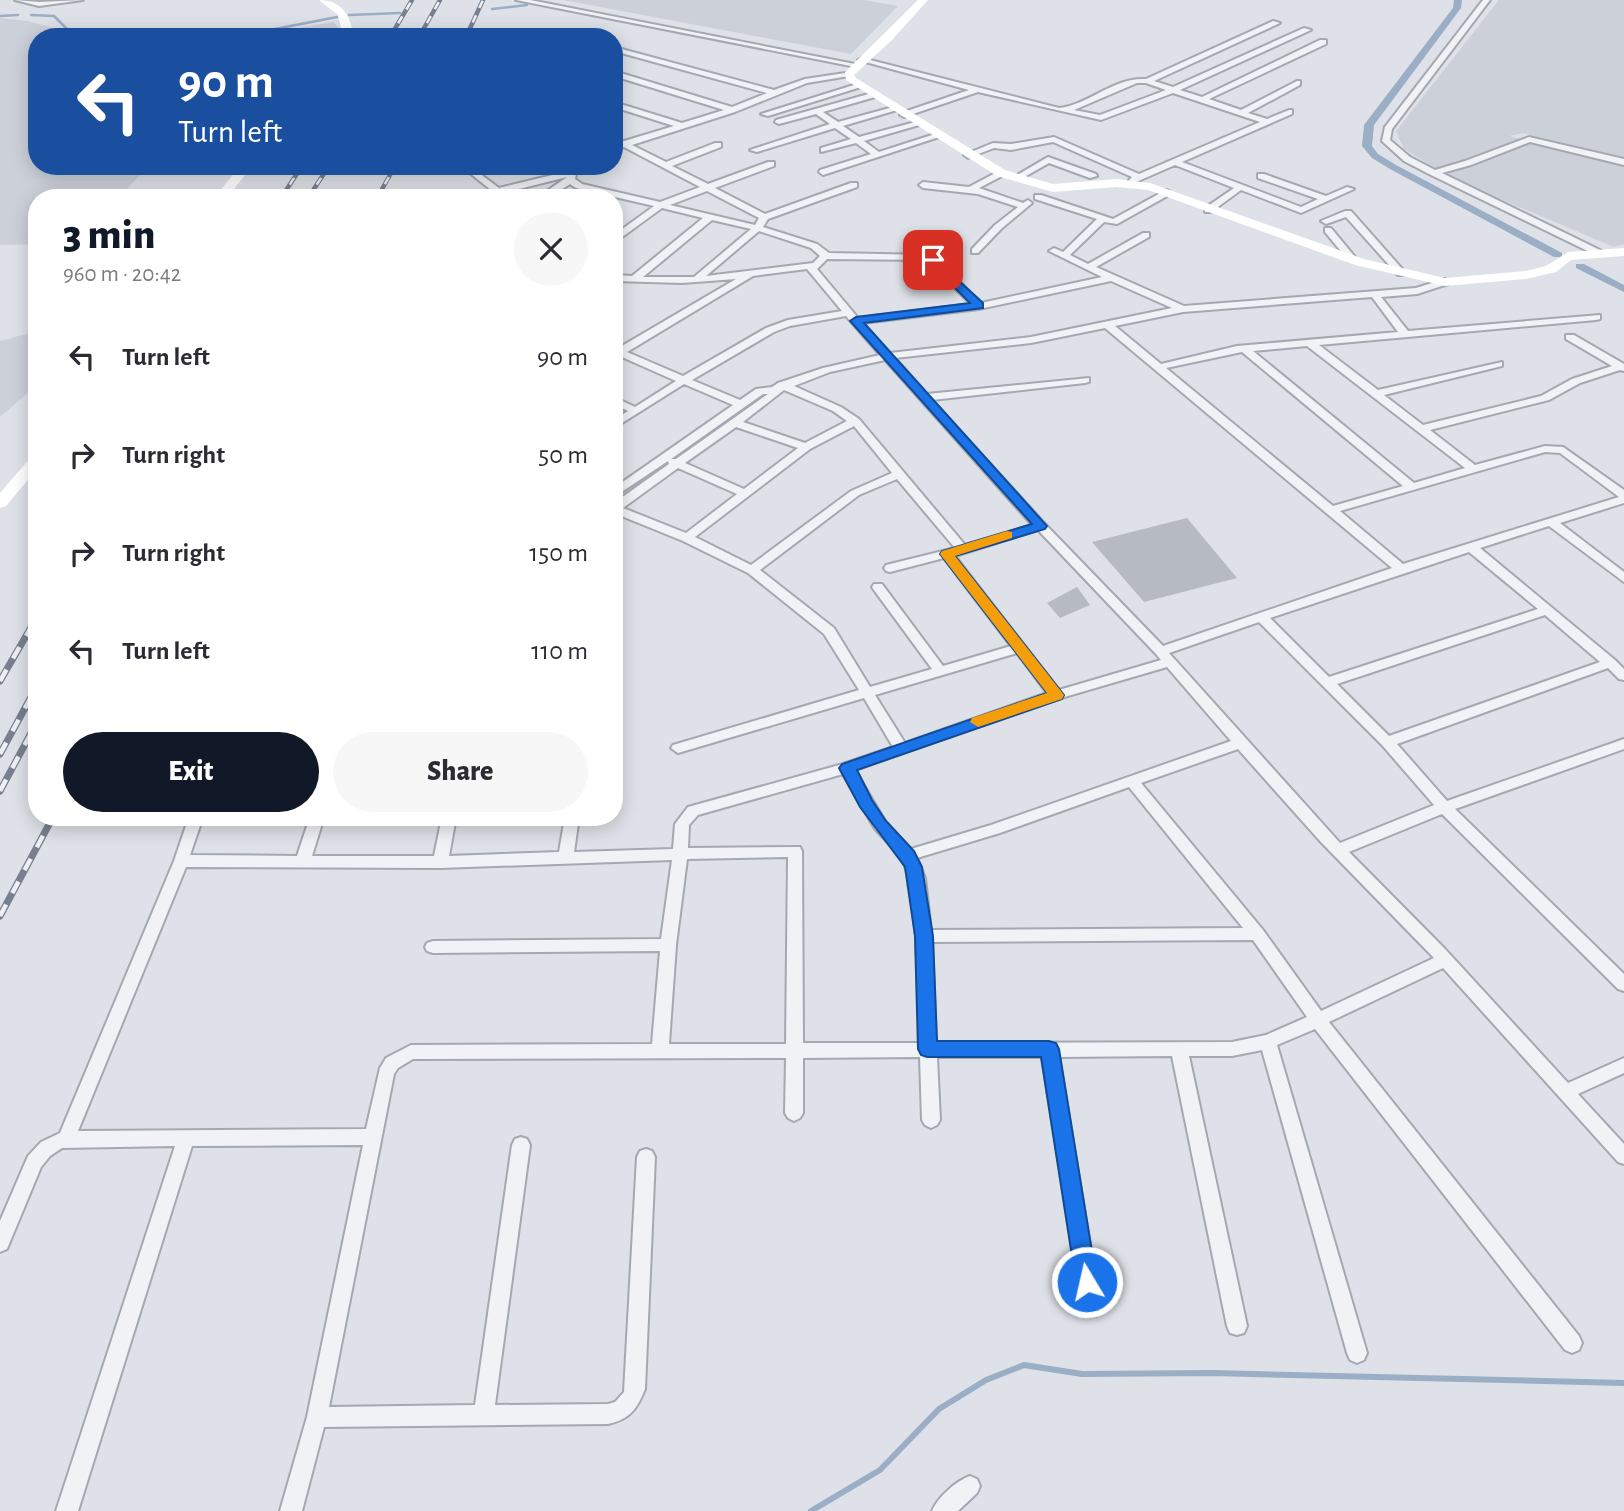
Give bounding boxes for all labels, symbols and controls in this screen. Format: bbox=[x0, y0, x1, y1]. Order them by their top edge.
icon: left bbox=[63, 56, 154, 147]
text: 90 m bbox=[178, 58, 274, 107]
text: Turn left bbox=[178, 116, 282, 148]
button: close bbox=[514, 212, 588, 286]
text: 3 min bbox=[63, 214, 155, 256]
pin bbox=[903, 230, 963, 290]
icon: arrive bbox=[914, 241, 952, 279]
text: 960 m · 20:42 bbox=[63, 263, 181, 286]
icon: left bbox=[63, 338, 101, 376]
text: Turn left bbox=[122, 344, 210, 370]
text: 90 m bbox=[537, 344, 588, 370]
icon: right bbox=[63, 436, 101, 474]
text: Turn right bbox=[122, 442, 225, 468]
text: 50 m bbox=[538, 442, 588, 468]
icon: right bbox=[63, 534, 101, 572]
text: Turn right bbox=[122, 540, 225, 566]
text: 150 m bbox=[529, 540, 588, 566]
icon: left bbox=[63, 632, 101, 670]
text: Turn left bbox=[122, 638, 210, 664]
text: 110 m bbox=[531, 638, 588, 664]
button: Exit bbox=[63, 732, 319, 812]
button: Share bbox=[333, 732, 588, 812]
position arrow bbox=[1050, 1245, 1124, 1319]

